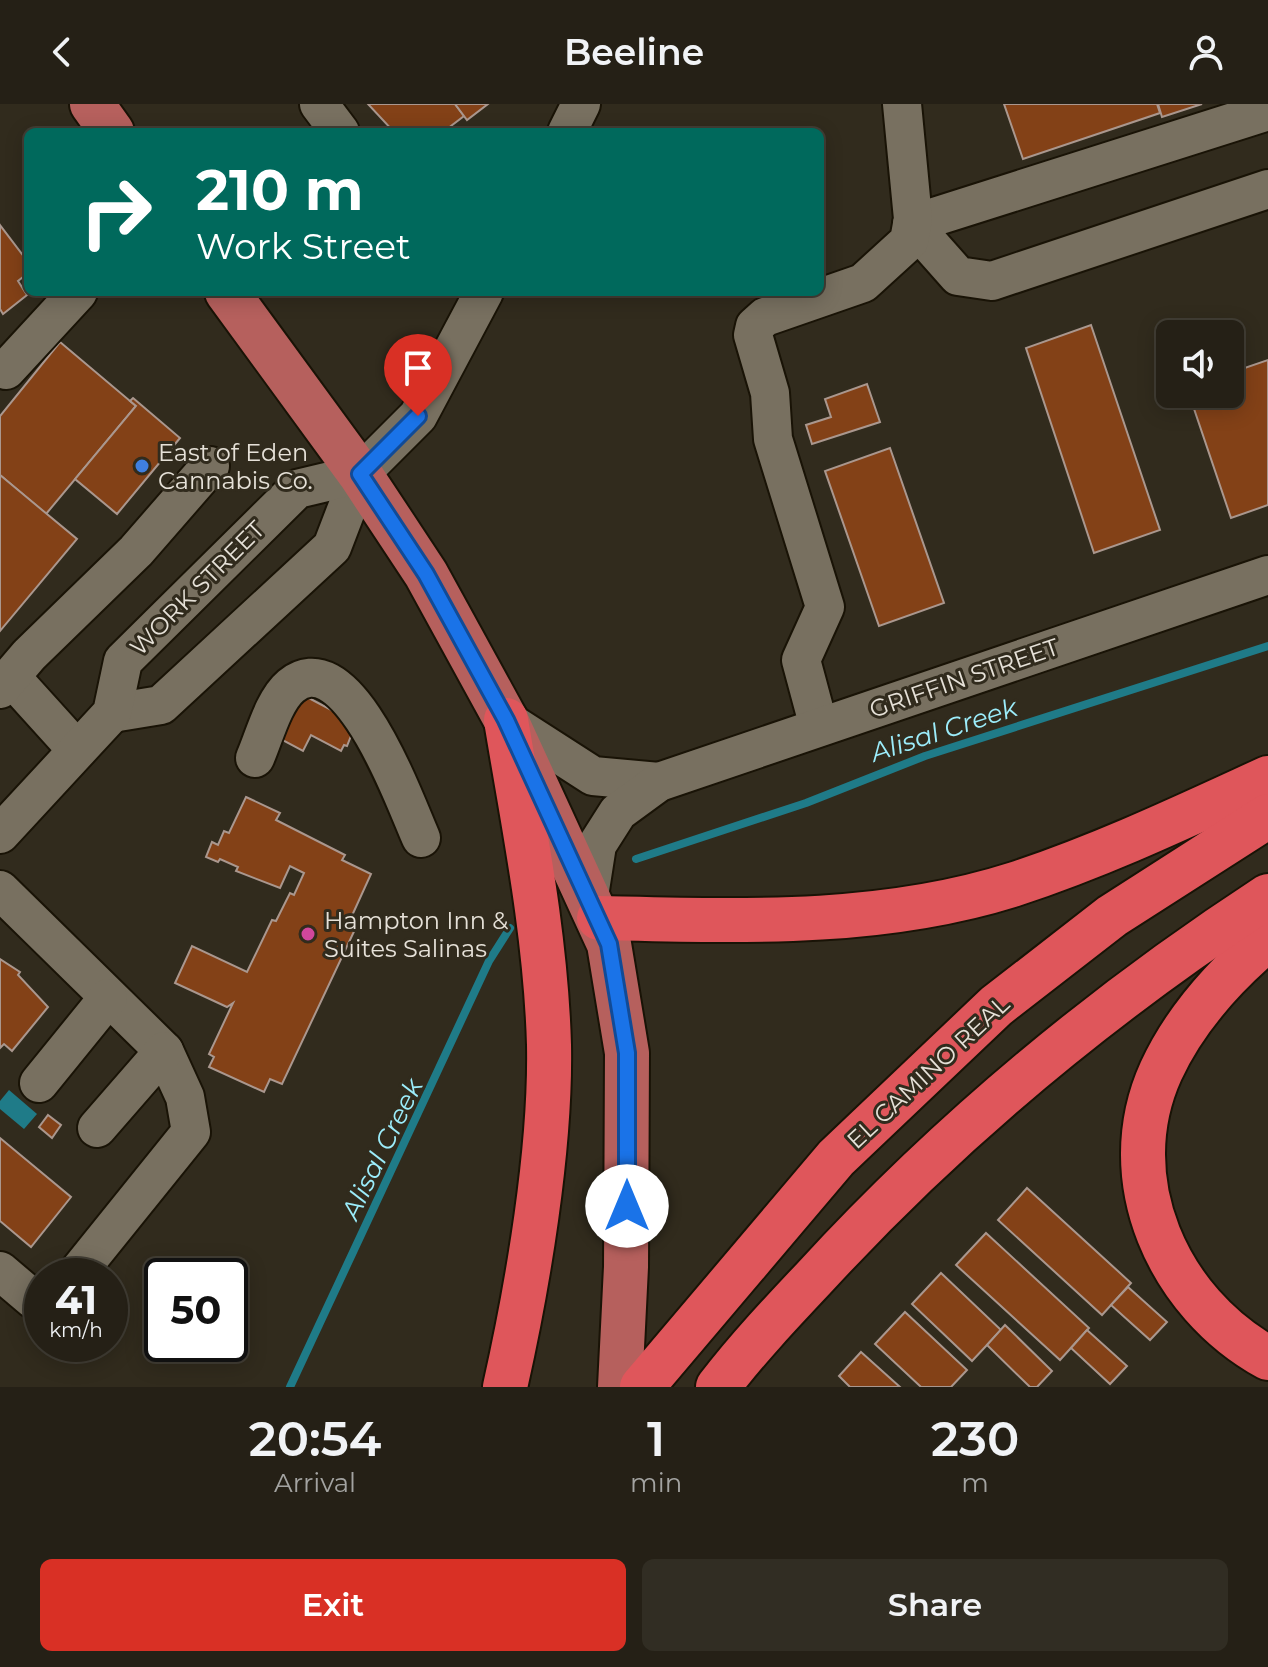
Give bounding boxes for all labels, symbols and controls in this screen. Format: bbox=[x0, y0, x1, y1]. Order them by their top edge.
icon: back bbox=[40, 30, 84, 74]
text: Beeline bbox=[564, 30, 704, 74]
icon: person bbox=[1184, 30, 1228, 74]
text: 210 m bbox=[196, 156, 364, 224]
icon: right bbox=[64, 160, 168, 264]
text: Work Street bbox=[196, 224, 411, 268]
map controls bbox=[1156, 320, 1244, 408]
button: sound bbox=[1156, 320, 1244, 408]
pin bbox=[384, 334, 452, 416]
icon: arrive bbox=[396, 346, 440, 390]
place label: East of Eden Cannabis Co. bbox=[158, 438, 313, 495]
marker: East of Eden Cannabis Co. bbox=[133, 457, 151, 475]
street label: WORK STREET bbox=[124, 514, 271, 661]
street label: GRIFFIN STREET bbox=[866, 632, 1063, 724]
water label: Alisal Creek bbox=[865, 691, 1023, 769]
place label: Hampton Inn & Suites Salinas bbox=[324, 906, 508, 963]
marker: Hampton Inn & Suites Salinas bbox=[299, 925, 317, 943]
street label: EL CAMINO REAL bbox=[841, 989, 1015, 1155]
water label: Alisal Creek bbox=[333, 1072, 430, 1226]
position arrow bbox=[585, 1164, 669, 1248]
speed limit sign: 50 bbox=[144, 1258, 248, 1362]
text: 41 bbox=[55, 1275, 97, 1324]
text: km/h bbox=[49, 1318, 103, 1342]
text: 20:54 bbox=[249, 1410, 381, 1468]
text: 1 bbox=[647, 1410, 665, 1468]
text: 230 bbox=[931, 1410, 1019, 1468]
text: Arrival bbox=[274, 1467, 356, 1499]
text: min bbox=[630, 1467, 682, 1499]
text: m bbox=[961, 1467, 989, 1499]
button: Exit bbox=[40, 1559, 626, 1651]
button: Share bbox=[642, 1559, 1228, 1651]

